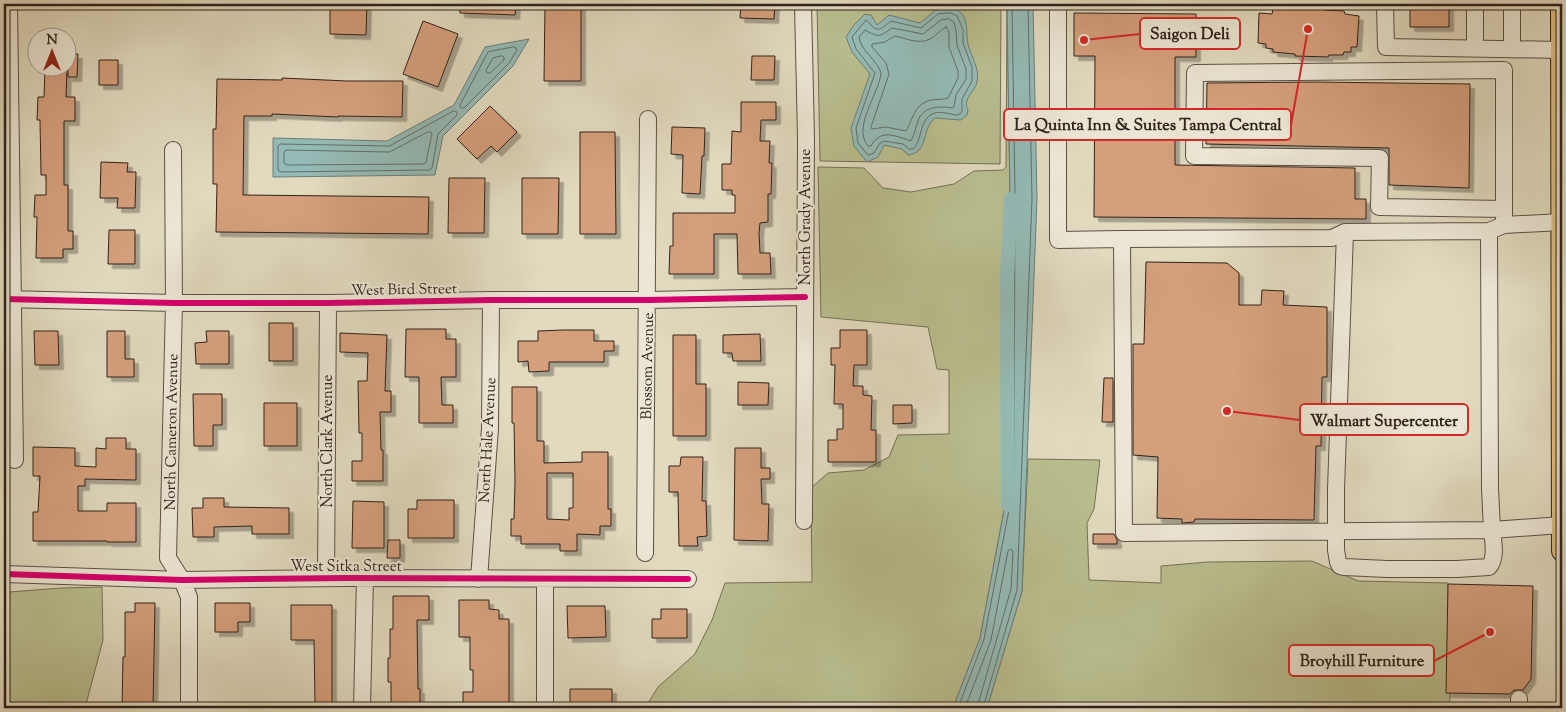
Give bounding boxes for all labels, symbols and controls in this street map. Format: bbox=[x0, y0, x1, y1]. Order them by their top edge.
callout: Saigon Deli bbox=[1140, 18, 1240, 49]
text: Saigon Deli bbox=[1150, 24, 1230, 47]
north arrow bbox=[28, 28, 78, 78]
text: N bbox=[46, 31, 58, 51]
callout: La Quinta Inn & Suites Tampa Central bbox=[1004, 109, 1291, 140]
text: La Quinta Inn & Suites Tampa Central bbox=[1014, 115, 1282, 138]
street label: North Grady Avenue bbox=[796, 149, 817, 285]
street label: West Bird Street bbox=[351, 279, 457, 302]
street label: Blossom Avenue bbox=[637, 312, 660, 420]
street label: North Cameron Avenue bbox=[161, 353, 184, 511]
street label: North Clark Avenue bbox=[318, 375, 339, 507]
street label: North Hale Avenue bbox=[475, 377, 502, 503]
callout: Walmart Supercenter bbox=[1300, 404, 1468, 435]
text: Walmart Supercenter bbox=[1310, 411, 1459, 434]
street label: West Sitka Street bbox=[290, 557, 402, 578]
callout: Broyhill Furniture bbox=[1289, 645, 1434, 676]
text: Broyhill Furniture bbox=[1300, 651, 1425, 674]

